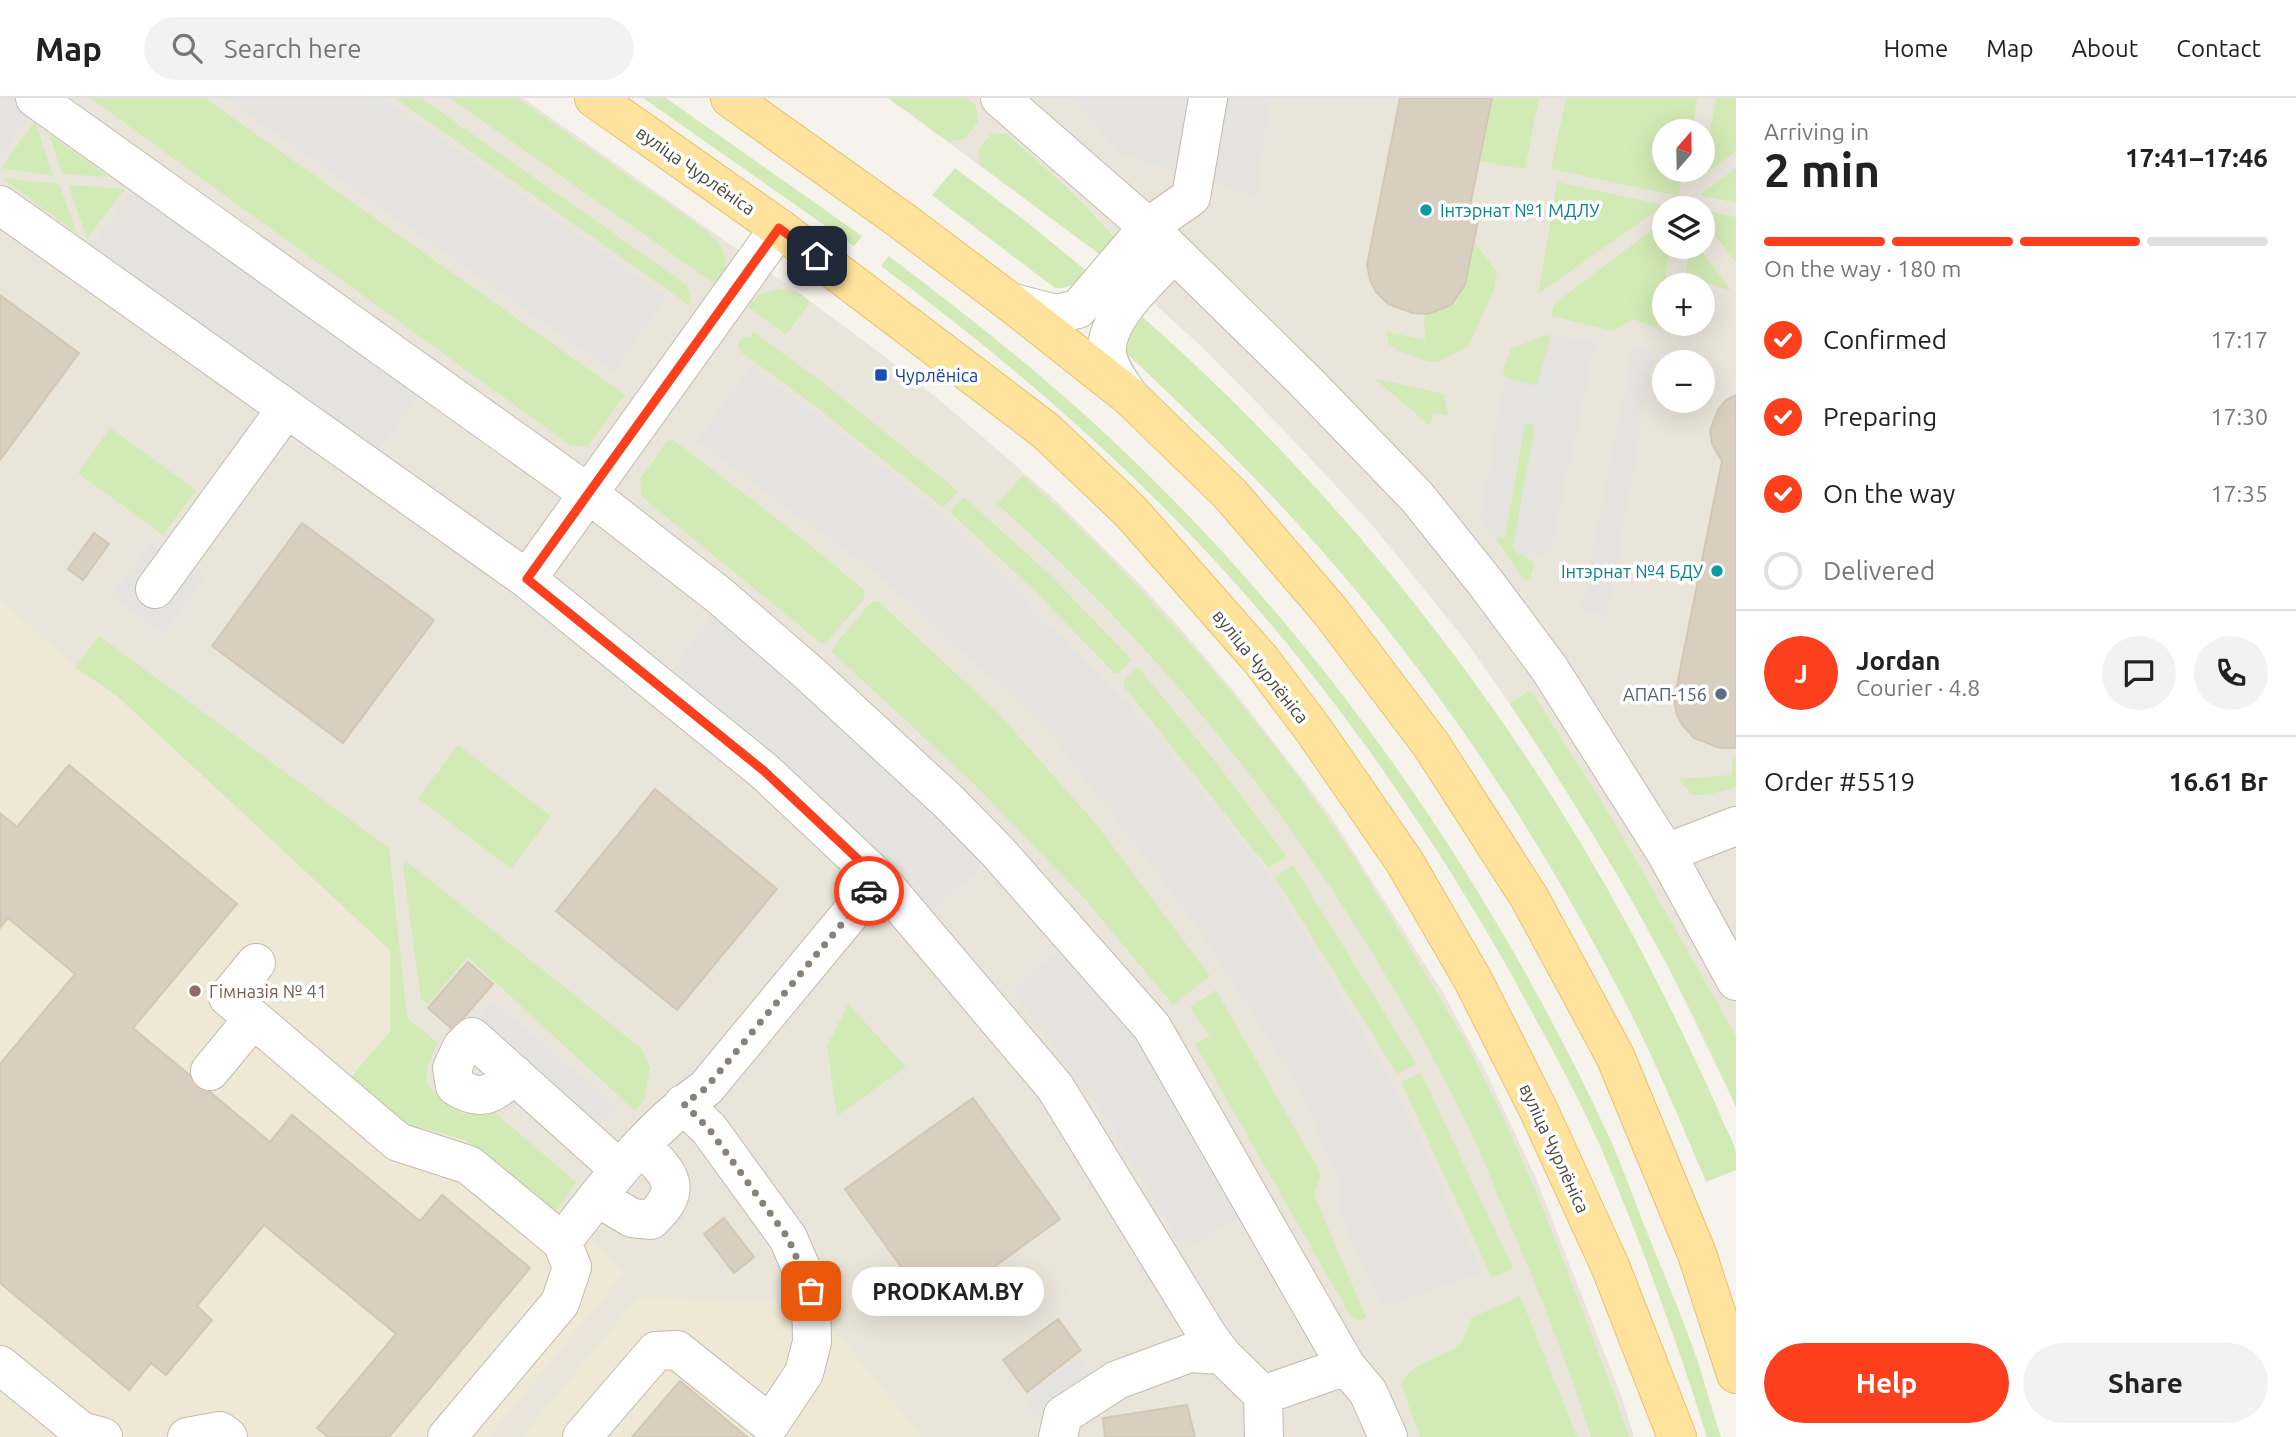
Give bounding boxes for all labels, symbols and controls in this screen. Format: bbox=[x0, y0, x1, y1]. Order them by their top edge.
search box bbox=[144, 17, 634, 80]
icon: search bbox=[168, 29, 206, 67]
text: Map bbox=[35, 30, 102, 67]
text: Search here bbox=[224, 34, 362, 63]
text: Home bbox=[1883, 35, 1948, 62]
text: Map bbox=[1986, 35, 2033, 62]
text: About bbox=[2071, 35, 2138, 62]
text: Contact bbox=[2176, 35, 2261, 62]
north arrow bbox=[1652, 119, 1715, 182]
map controls bbox=[1652, 119, 1715, 413]
text: Arriving in bbox=[1764, 119, 1869, 144]
street label: вуліца Чурлёніса bbox=[633, 122, 759, 218]
text: 17:41–17:46 bbox=[2125, 143, 2268, 172]
text: 2 min bbox=[1764, 144, 1880, 196]
button: layers bbox=[1652, 196, 1715, 259]
place label: Інтэрнат №1 МДЛУ bbox=[1440, 200, 1599, 220]
marker: Інтэрнат №1 МДЛУ bbox=[1418, 202, 1434, 218]
pin bbox=[787, 226, 847, 286]
icon: home bbox=[798, 237, 836, 275]
text: On the way · 180 m bbox=[1764, 256, 1961, 281]
button: + bbox=[1652, 273, 1715, 336]
icon: check bbox=[1764, 321, 1802, 359]
text: Confirmed bbox=[1823, 325, 1947, 354]
text: 17:17 bbox=[2210, 327, 2268, 352]
button: − bbox=[1652, 350, 1715, 413]
place label: Чурлёніса bbox=[895, 365, 978, 385]
marker: Чурлёніса bbox=[873, 367, 889, 383]
icon: check bbox=[1764, 398, 1802, 436]
text: Preparing bbox=[1823, 402, 1937, 431]
text: 17:30 bbox=[2210, 404, 2268, 429]
icon: check bbox=[1764, 475, 1802, 513]
text: On the way bbox=[1823, 479, 1955, 508]
text: 17:35 bbox=[2210, 481, 2268, 506]
text: Delivered bbox=[1823, 556, 1935, 585]
place label: Інтэрнат №4 БДУ bbox=[1561, 561, 1703, 581]
marker: Інтэрнат №4 БДУ bbox=[1709, 563, 1725, 579]
street label: вуліца Чурлёніса bbox=[1209, 605, 1313, 727]
button: chat bbox=[2102, 636, 2176, 710]
button: phone bbox=[2194, 636, 2268, 710]
text: Jordan bbox=[1856, 646, 1941, 675]
text: J bbox=[1794, 659, 1808, 688]
text: Courier · 4.8 bbox=[1856, 675, 1980, 700]
place label: АПАП-156 bbox=[1623, 684, 1707, 704]
marker: АПАП-156 bbox=[1713, 686, 1729, 702]
text: Order #5519 bbox=[1764, 767, 1915, 796]
text: 16.61 Br bbox=[2169, 767, 2268, 796]
courier bbox=[834, 856, 904, 926]
icon: car bbox=[850, 872, 888, 910]
place label: Гімназія № 41 bbox=[209, 981, 327, 1001]
marker: Гімназія № 41 bbox=[187, 983, 203, 999]
street label: вуліца Чурлёніса bbox=[1516, 1080, 1594, 1216]
pin bbox=[781, 1261, 841, 1321]
callout: PRODKAM.BY bbox=[853, 1266, 1046, 1316]
icon: bag bbox=[792, 1272, 830, 1310]
text: PRODKAM.BY bbox=[872, 1279, 1024, 1304]
button: Help bbox=[1764, 1343, 2009, 1423]
button: Share bbox=[2023, 1343, 2268, 1423]

